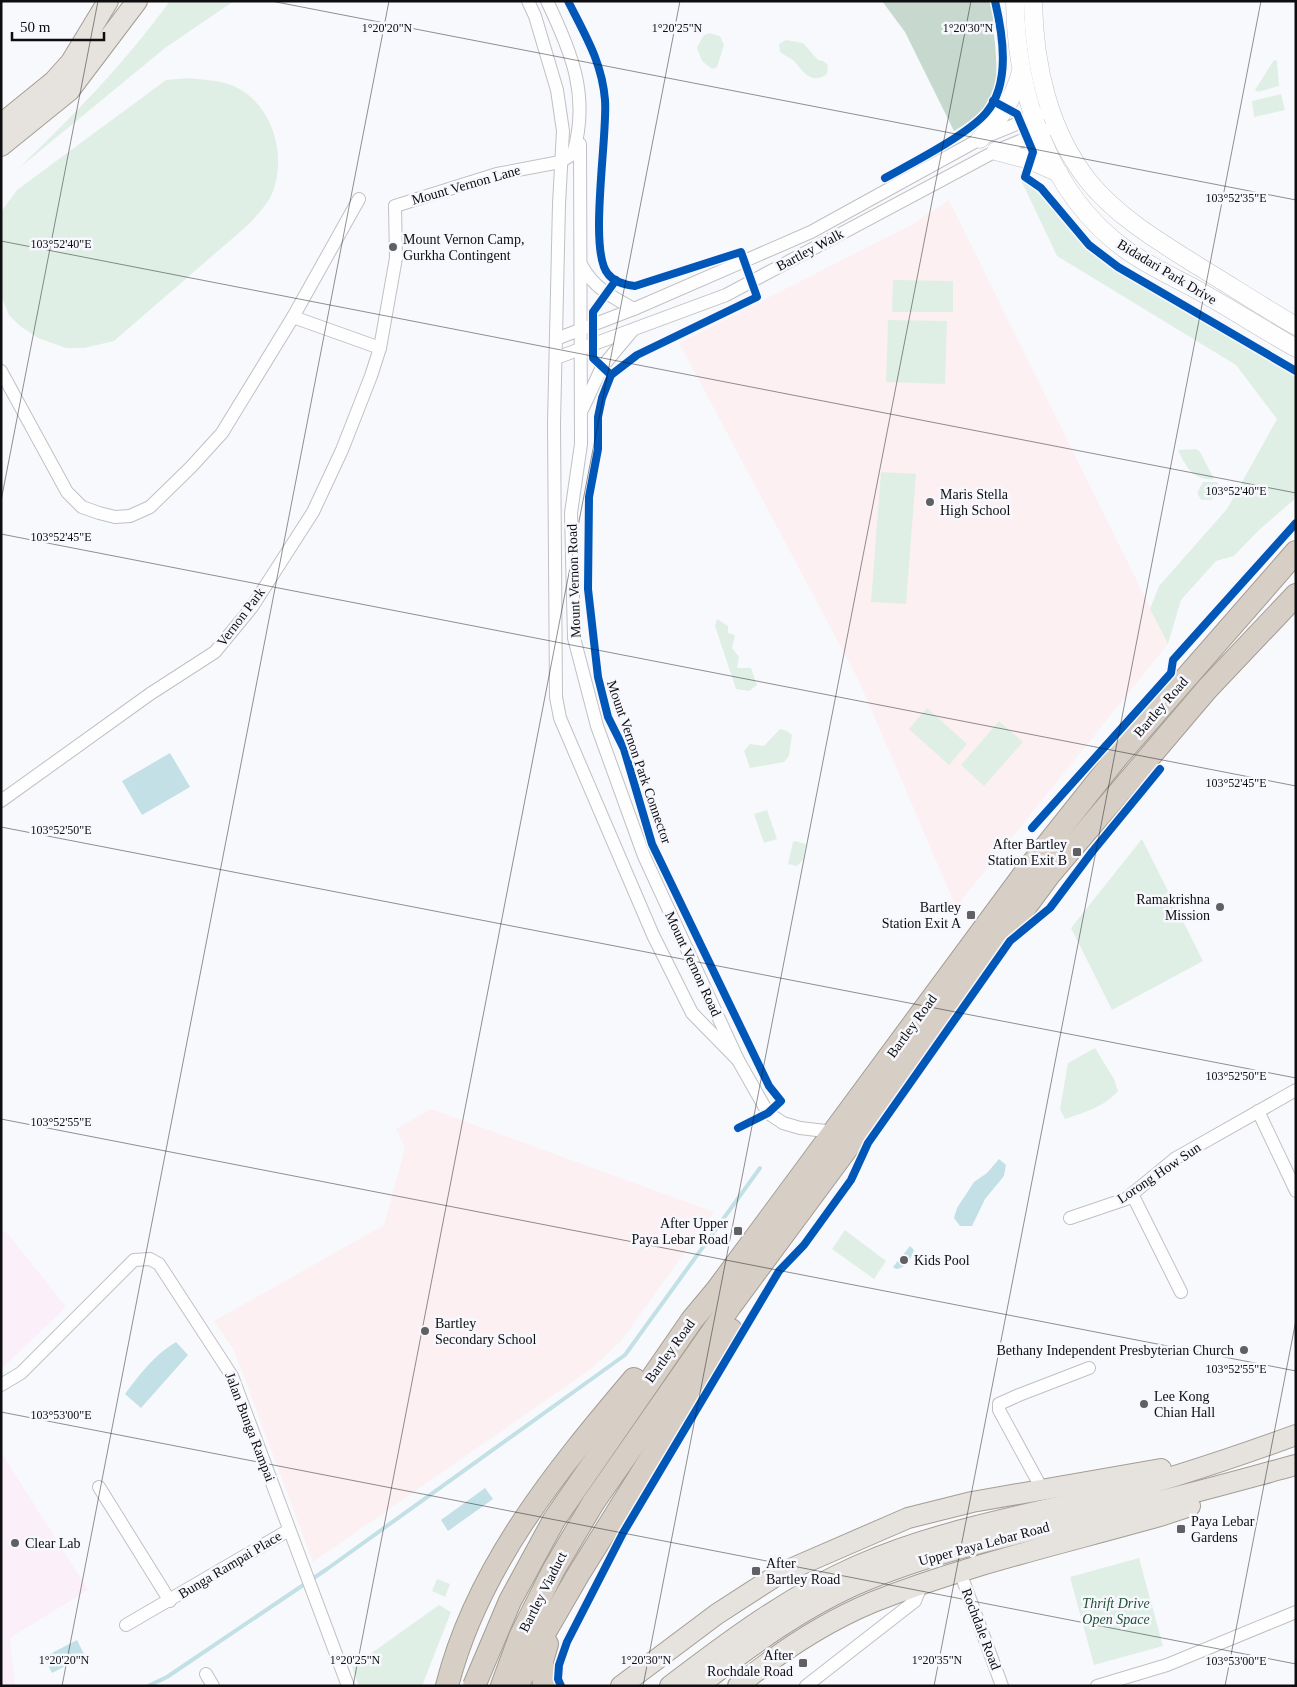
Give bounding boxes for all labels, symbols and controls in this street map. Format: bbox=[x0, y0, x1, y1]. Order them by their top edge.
scale bar bbox=[12, 10, 105, 42]
text: 50 m bbox=[20, 19, 51, 35]
text: 1°20'20"N bbox=[362, 21, 413, 35]
text: 1°20'25"N bbox=[652, 21, 703, 35]
text: 1°20'30"N bbox=[943, 21, 994, 35]
street label: Mount Vernon Lane bbox=[410, 162, 522, 208]
text: 103°52'35"E bbox=[1205, 191, 1267, 205]
street label: Bartley Walk bbox=[774, 226, 846, 274]
place label: Mount Vernon Camp, Gurkha Contingent bbox=[403, 232, 524, 263]
text: 103°52'40"E bbox=[30, 237, 92, 251]
street label: Bidadari Park Drive bbox=[1115, 237, 1219, 307]
marker: Mount Vernon Camp, Gurkha Contingent bbox=[387, 241, 399, 253]
text: 103°52'40"E bbox=[1205, 484, 1267, 498]
place label: Maris Stella High School bbox=[940, 487, 1011, 518]
marker: Maris Stella High School bbox=[924, 496, 936, 508]
street label: Mount Vernon Road bbox=[565, 524, 583, 638]
text: 103°52'45"E bbox=[30, 530, 92, 544]
street label: Vernon Park bbox=[214, 585, 268, 649]
street label: Bartley Road bbox=[1131, 674, 1191, 740]
street label: Mount Vernon Park Connector bbox=[604, 678, 674, 846]
text: 103°52'45"E bbox=[1205, 776, 1267, 790]
text: 103°52'50"E bbox=[30, 823, 92, 837]
place label: After Bartley Station Exit B bbox=[988, 837, 1067, 868]
marker: After Bartley Station Exit B bbox=[1071, 846, 1083, 858]
place label: Ramakrishna Mission bbox=[1136, 892, 1211, 923]
place label: Bartley Station Exit A bbox=[882, 900, 962, 931]
marker: Ramakrishna Mission bbox=[1214, 901, 1226, 913]
street label: Mount Vernon Road bbox=[662, 909, 724, 1019]
marker: Bartley Station Exit A bbox=[965, 909, 977, 921]
street label: Bartley Road bbox=[884, 992, 940, 1060]
text: 103°52'50"E bbox=[1205, 1069, 1267, 1083]
text: 103°52'55"E bbox=[30, 1115, 92, 1129]
street label: Lorong How Sun bbox=[1115, 1140, 1203, 1206]
place label: After Upper Paya Lebar Road bbox=[632, 1216, 728, 1247]
marker: After Upper Paya Lebar Road bbox=[732, 1225, 744, 1237]
place label: Kids Pool bbox=[914, 1253, 970, 1268]
marker: Kids Pool bbox=[898, 1254, 910, 1266]
place label: Bartley Secondary School bbox=[435, 1316, 537, 1347]
street label: Bartley Road bbox=[642, 1317, 698, 1385]
marker: Bartley Secondary School bbox=[419, 1325, 431, 1337]
place label: Bethany Independent Presbyterian Church bbox=[996, 1343, 1234, 1358]
marker: Bethany Independent Presbyterian Church bbox=[1238, 1344, 1250, 1356]
text: 103°52'55"E bbox=[1205, 1362, 1267, 1376]
street label: Jalan Bunga Rampai bbox=[222, 1370, 278, 1484]
place label: Lee Kong Chian Hall bbox=[1154, 1389, 1215, 1420]
marker: Lee Kong Chian Hall bbox=[1138, 1398, 1150, 1410]
text: 103°53'00"E bbox=[30, 1408, 92, 1422]
place label: Paya Lebar Gardens bbox=[1191, 1514, 1255, 1545]
street label: Upper Paya Lebar Road bbox=[917, 1519, 1051, 1569]
marker: Paya Lebar Gardens bbox=[1175, 1523, 1187, 1535]
street label: Bunga Rampai Place bbox=[176, 1528, 284, 1602]
place label: Clear Lab bbox=[25, 1536, 81, 1551]
marker: Clear Lab bbox=[9, 1537, 21, 1549]
street label: Bartley Viaduct bbox=[516, 1549, 570, 1635]
place label: After Bartley Road bbox=[766, 1556, 840, 1587]
marker: After Bartley Road bbox=[750, 1565, 762, 1577]
street label: Rochdale Road bbox=[959, 1586, 1003, 1672]
park label: Thrift Drive Open Space bbox=[1082, 1596, 1150, 1627]
place label: After Rochdale Road bbox=[707, 1648, 793, 1679]
text: 1°20'20"N bbox=[39, 1653, 90, 1667]
text: 1°20'25"N bbox=[330, 1653, 381, 1667]
text: 1°20'30"N bbox=[621, 1653, 672, 1667]
text: 1°20'35"N bbox=[912, 1653, 963, 1667]
text: 103°53'00"E bbox=[1205, 1654, 1267, 1668]
marker: After Rochdale Road bbox=[797, 1657, 809, 1669]

